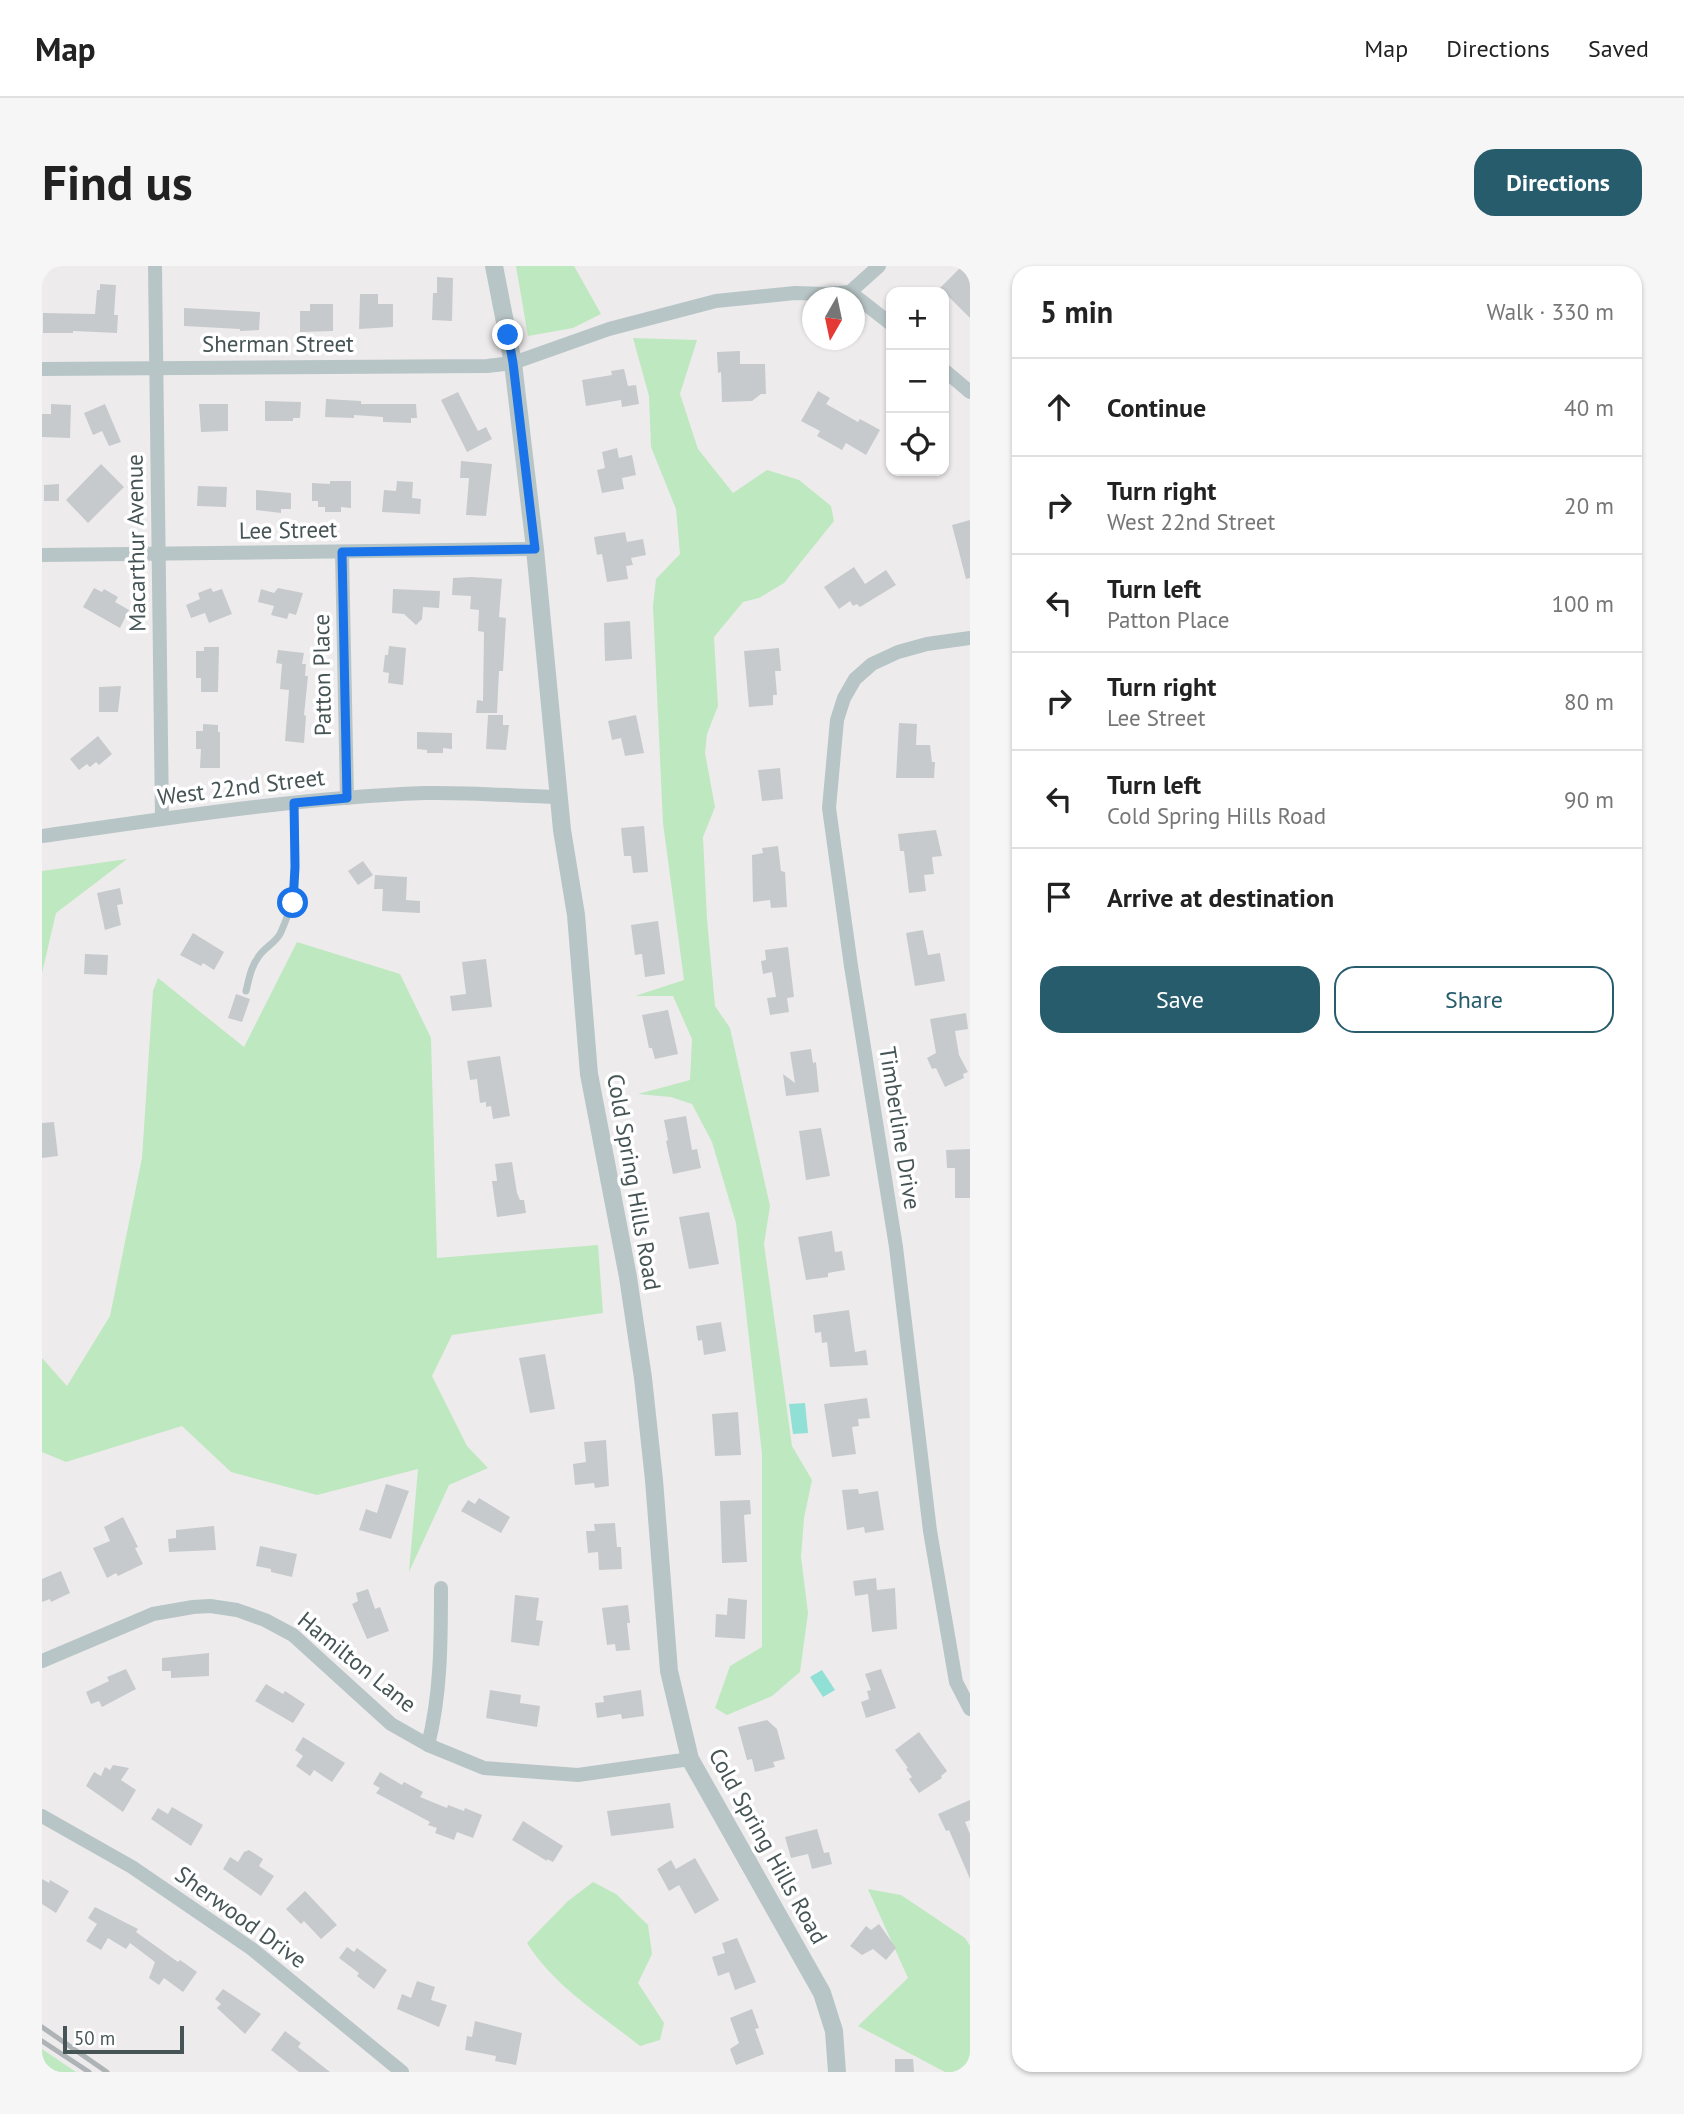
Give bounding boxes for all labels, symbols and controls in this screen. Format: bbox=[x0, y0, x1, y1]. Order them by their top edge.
text: Map bbox=[35, 27, 96, 70]
text: Map bbox=[1364, 33, 1408, 64]
text: Directions bbox=[1446, 33, 1550, 64]
text: Saved bbox=[1588, 33, 1649, 64]
button: Directions bbox=[1474, 149, 1642, 216]
text: Find us bbox=[42, 150, 193, 214]
north arrow bbox=[802, 287, 865, 350]
map controls bbox=[886, 287, 949, 476]
button: + bbox=[886, 287, 949, 350]
text: 5 min bbox=[1040, 292, 1113, 331]
text: Walk · 330 m bbox=[1487, 297, 1614, 326]
route end bbox=[492, 319, 523, 350]
street label: Sherman Street bbox=[202, 329, 354, 358]
button: − bbox=[886, 350, 949, 413]
icon: ahead bbox=[1040, 388, 1078, 426]
text: Continue bbox=[1107, 391, 1206, 424]
text: 40 m bbox=[1564, 393, 1614, 422]
button: locate bbox=[886, 413, 949, 476]
street label: Macarthur Avenue bbox=[119, 454, 152, 632]
text: Turn right bbox=[1107, 474, 1216, 507]
icon: right bbox=[1040, 486, 1078, 524]
text: 20 m bbox=[1564, 491, 1614, 520]
text: West 22nd Street bbox=[1107, 507, 1275, 536]
street label: Lee Street bbox=[238, 514, 338, 545]
text: Turn left bbox=[1107, 572, 1201, 605]
icon: left bbox=[1040, 584, 1078, 622]
text: 100 m bbox=[1552, 589, 1614, 618]
text: Patton Place bbox=[1107, 605, 1229, 634]
street label: Patton Place bbox=[306, 614, 337, 736]
text: Turn right bbox=[1107, 670, 1216, 703]
icon: right bbox=[1040, 682, 1078, 720]
text: 80 m bbox=[1564, 687, 1614, 716]
text: Lee Street bbox=[1107, 703, 1206, 732]
street label: West 22nd Street bbox=[156, 762, 326, 811]
text: Turn left bbox=[1107, 768, 1201, 801]
icon: left bbox=[1040, 780, 1078, 818]
text: 90 m bbox=[1564, 785, 1614, 814]
text: Cold Spring Hills Road bbox=[1107, 801, 1326, 830]
icon: arrive bbox=[1040, 878, 1078, 916]
text: Arrive at destination bbox=[1107, 881, 1334, 914]
route start bbox=[277, 887, 308, 918]
button: Save bbox=[1040, 966, 1320, 1033]
button: Share bbox=[1334, 966, 1614, 1033]
street label: Timberline Drive bbox=[873, 1044, 928, 1211]
street label: Cold Spring Hills Road bbox=[601, 1071, 668, 1292]
street label: Hamilton Lane bbox=[292, 1605, 422, 1718]
street label: Cold Spring Hills Road bbox=[703, 1743, 834, 1949]
street label: Sherwood Drive bbox=[170, 1859, 313, 1974]
scale bar bbox=[63, 2023, 184, 2055]
text: 50 m bbox=[74, 2026, 115, 2050]

